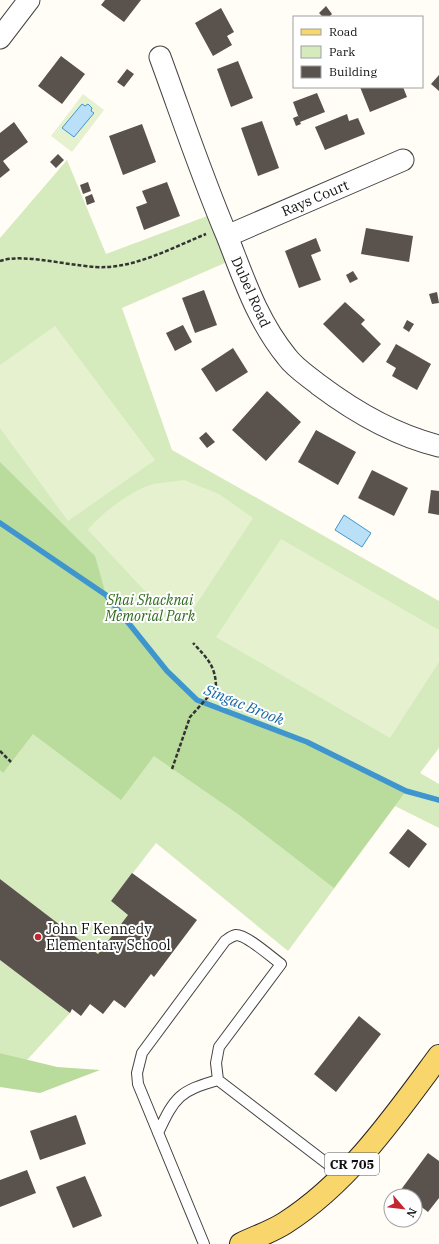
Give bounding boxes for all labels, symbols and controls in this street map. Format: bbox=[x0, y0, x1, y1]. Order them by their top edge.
legend bbox=[293, 16, 423, 88]
text: Road bbox=[329, 24, 358, 39]
text: Park bbox=[329, 44, 355, 59]
text: Building bbox=[329, 64, 377, 79]
street label: Rays Court bbox=[279, 176, 351, 220]
street label: Dubel Road bbox=[227, 254, 275, 331]
park label: Shai Shacknai Memorial Park bbox=[104, 591, 196, 625]
water label: Singac Brook bbox=[201, 680, 287, 729]
place label: John F Kennedy Elementary School bbox=[46, 920, 171, 954]
marker: John F Kennedy Elementary School bbox=[33, 932, 43, 942]
road number: CR 705 bbox=[325, 1153, 379, 1175]
north arrow bbox=[383, 1188, 423, 1228]
text: N bbox=[403, 1206, 420, 1220]

